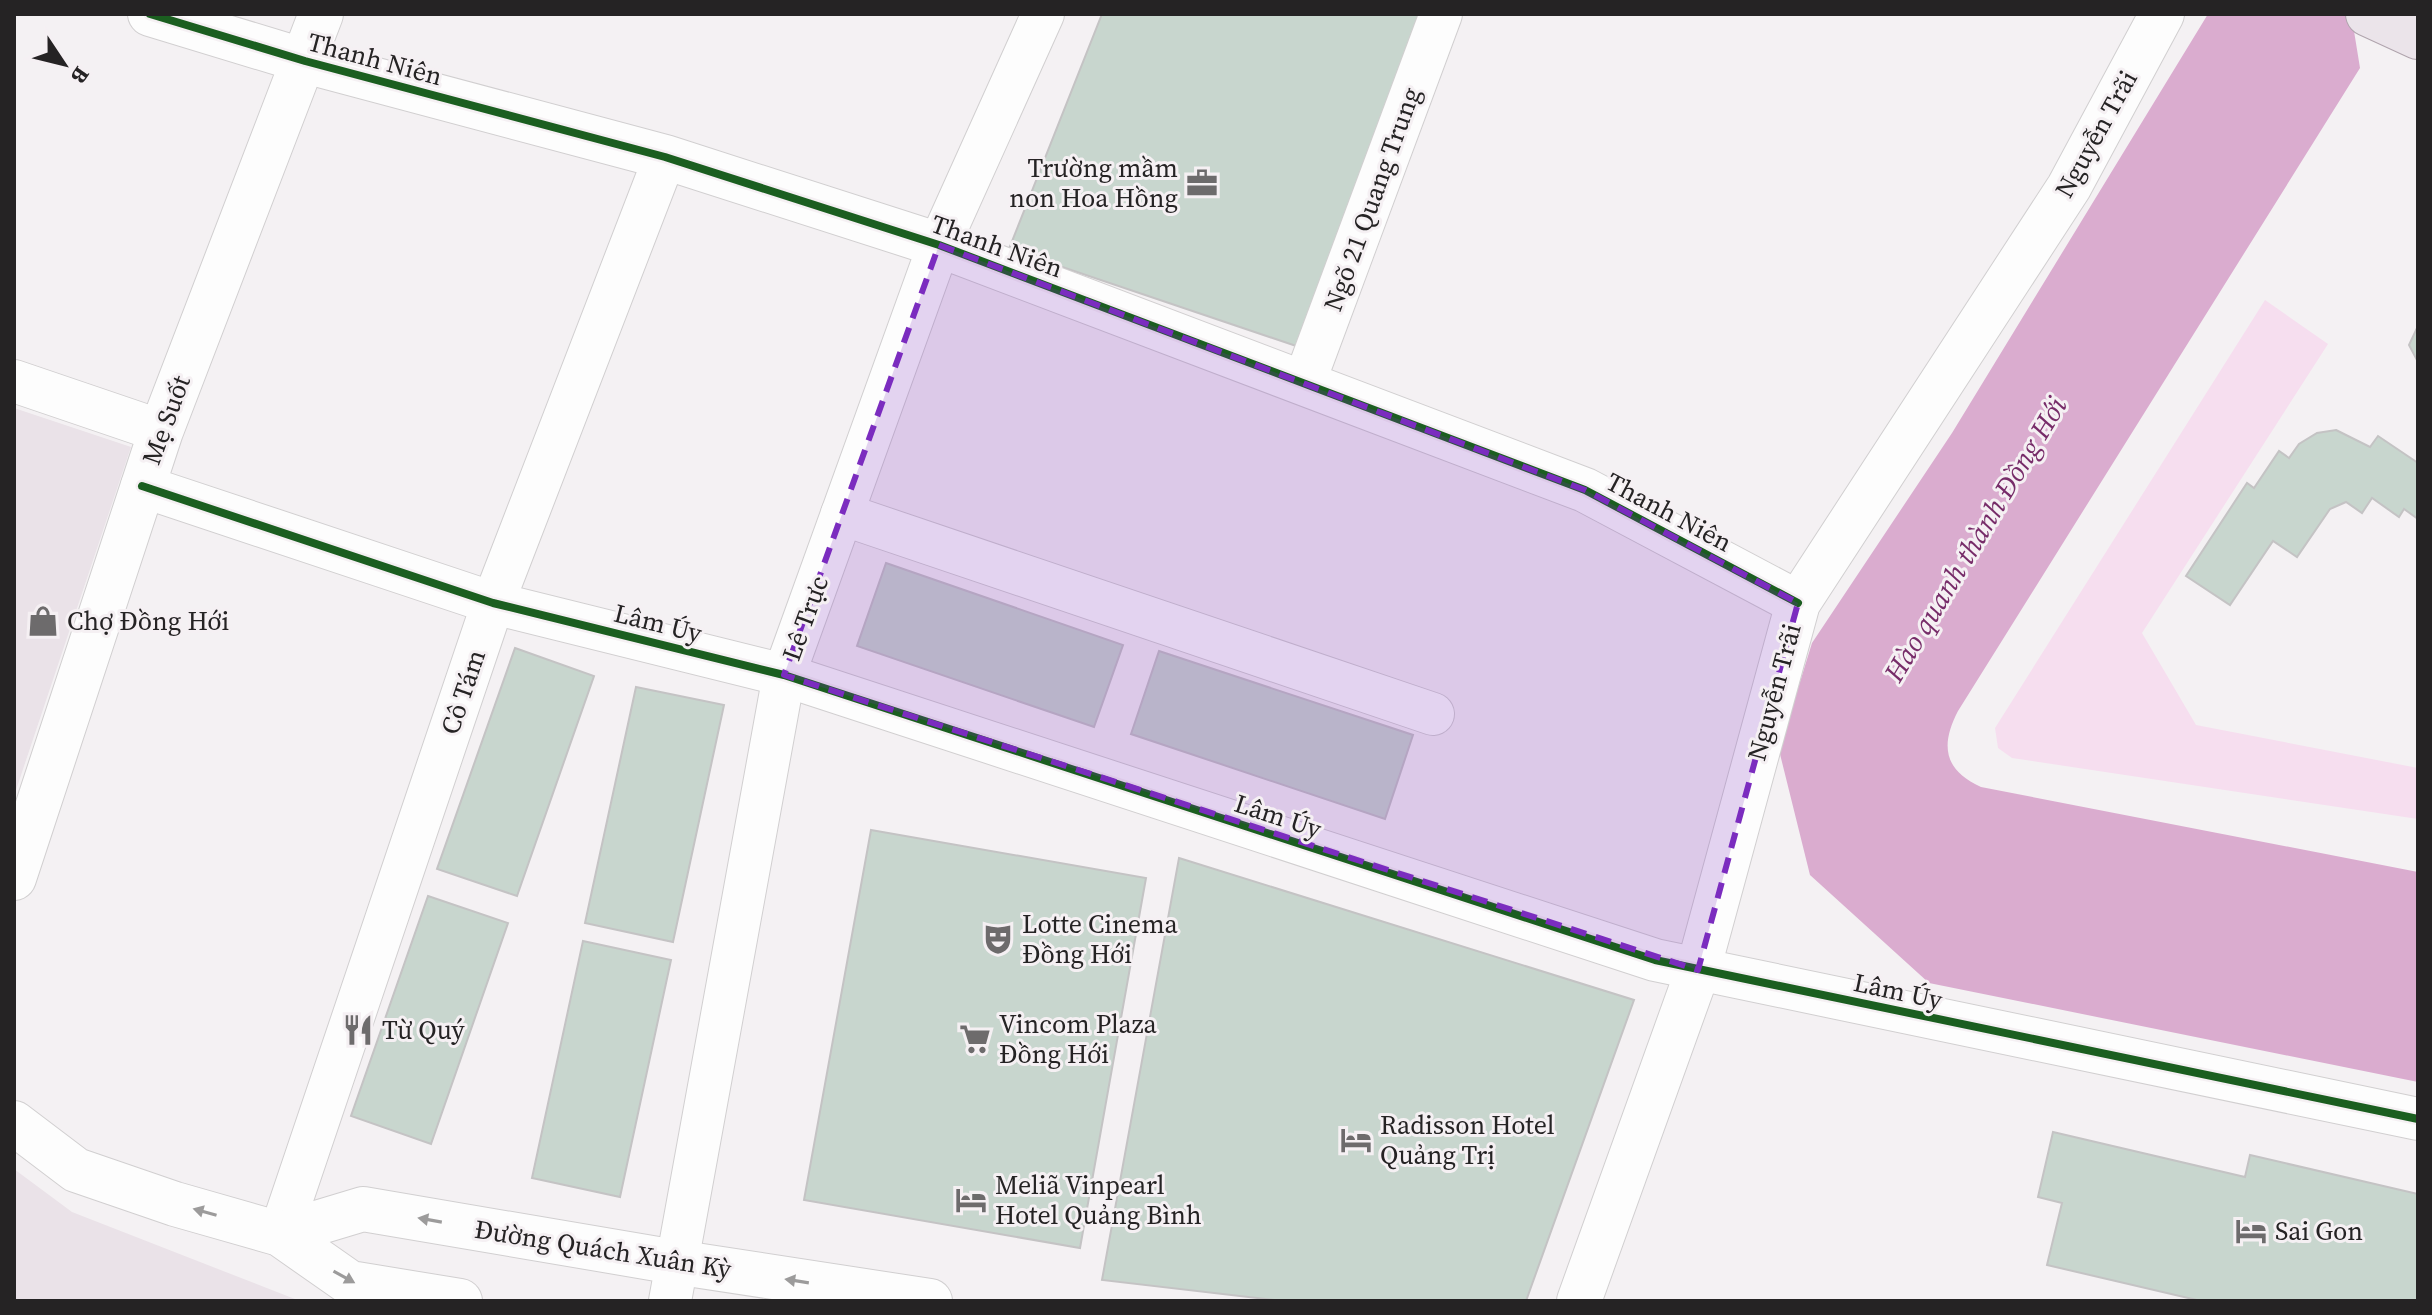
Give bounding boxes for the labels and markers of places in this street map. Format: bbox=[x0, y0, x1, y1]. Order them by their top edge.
place label: Trường mầm non Hoa Hồng bbox=[1009, 150, 1178, 216]
office icon: Trường mầm non Hoa Hồng bbox=[1185, 166, 1219, 200]
place label: Chợ Đồng Hới bbox=[67, 603, 229, 639]
shop icon: Chợ Đồng Hới bbox=[26, 604, 60, 638]
place label: Lotte Cinema Đồng Hới bbox=[1022, 906, 1179, 972]
theatre icon: Lotte Cinema Đồng Hới bbox=[981, 922, 1015, 956]
place label: Vincom Plaza Đồng Hới bbox=[999, 1006, 1158, 1072]
place label: Từ Quý bbox=[382, 1012, 465, 1048]
restaurant icon: Từ Quý bbox=[341, 1013, 375, 1047]
supermarket icon: Vincom Plaza Đồng Hới bbox=[958, 1022, 992, 1056]
place label: Radisson Hotel Quảng Trị bbox=[1380, 1107, 1555, 1173]
hotel icon: Radisson Hotel Quảng Trị bbox=[1339, 1123, 1373, 1157]
place label: Meliã Vinpearl Hotel Quảng Bình bbox=[995, 1167, 1202, 1233]
hotel icon: Meliã Vinpearl Hotel Quảng Bình bbox=[954, 1183, 988, 1217]
place label: Sai Gon bbox=[2275, 1213, 2363, 1249]
hotel icon: Sai Gon bbox=[2234, 1214, 2268, 1248]

